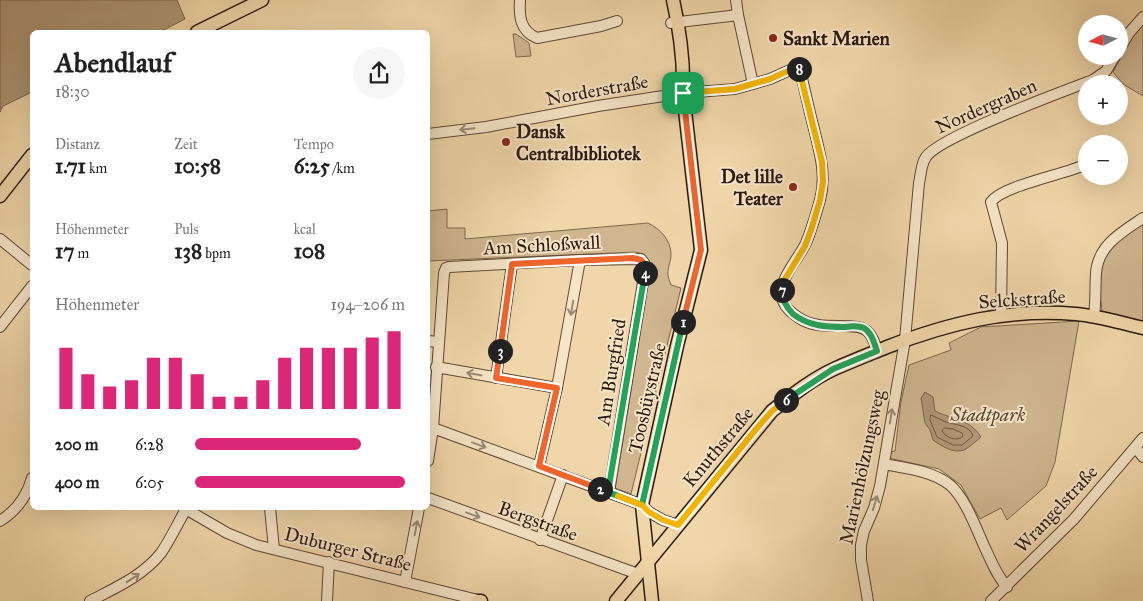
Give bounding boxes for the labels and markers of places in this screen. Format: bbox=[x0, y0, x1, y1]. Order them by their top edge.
place label: Sankt Marien bbox=[783, 27, 891, 50]
marker: Sankt Marien bbox=[767, 32, 779, 44]
pin: 8 bbox=[786, 56, 812, 82]
pin bbox=[662, 72, 704, 114]
place label: Dansk Centralbibliotek bbox=[516, 120, 642, 165]
marker: Dansk Centralbibliotek bbox=[500, 136, 512, 148]
place label: Det lille Teater bbox=[721, 165, 784, 210]
marker: Det lille Teater bbox=[787, 181, 799, 193]
pin: 4 bbox=[632, 260, 658, 286]
pin: 7 bbox=[770, 278, 794, 302]
pin: 1 bbox=[670, 310, 696, 334]
pin: 3 bbox=[488, 338, 512, 364]
pin: 6 bbox=[774, 388, 798, 412]
pin: 2 bbox=[588, 476, 612, 502]

